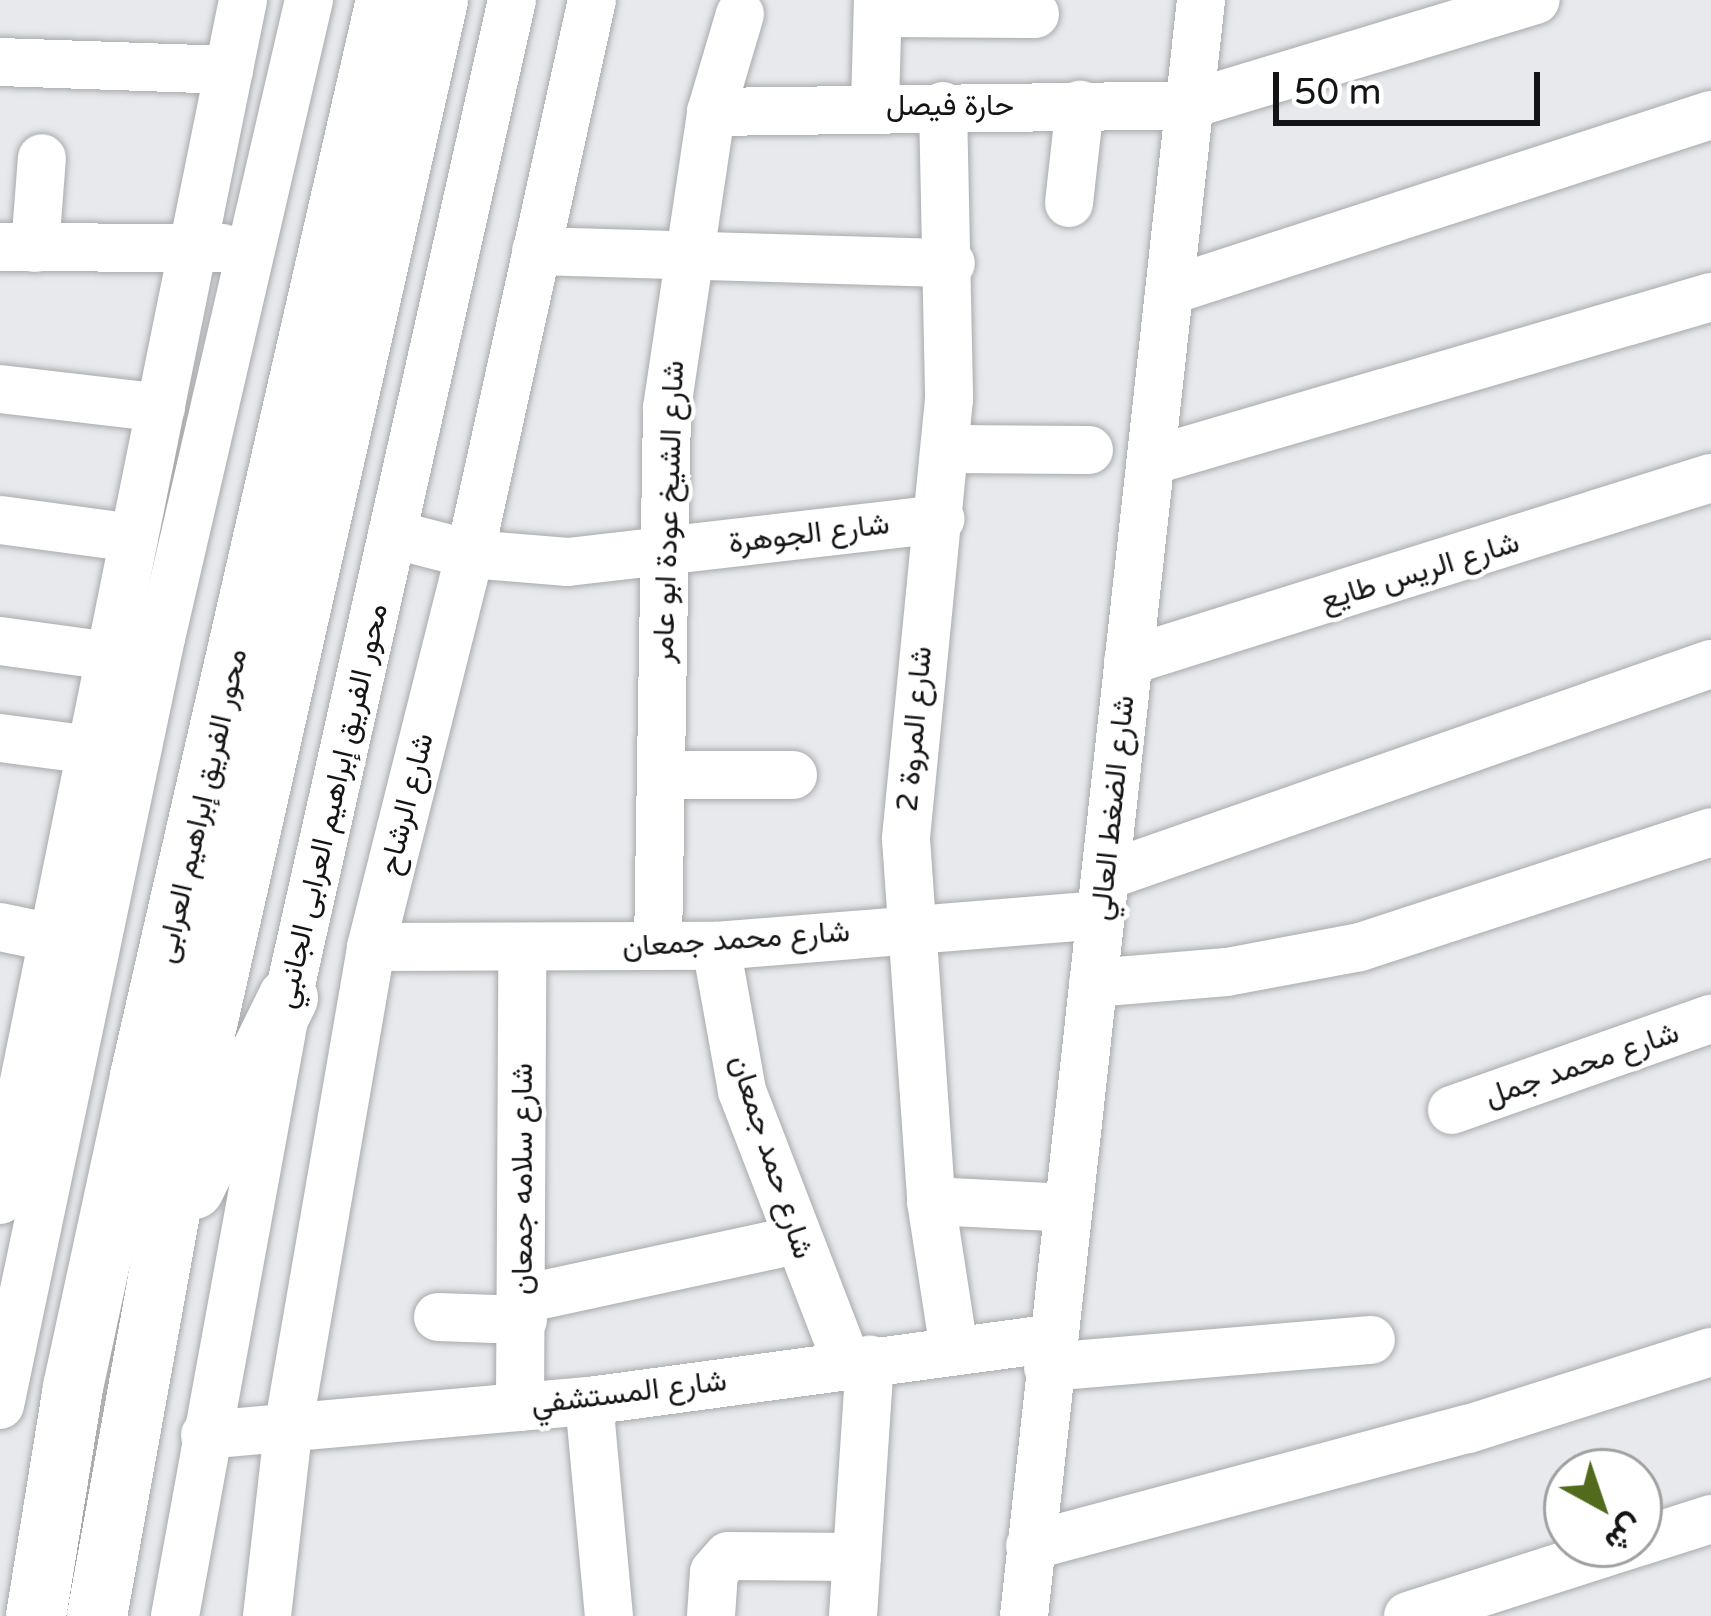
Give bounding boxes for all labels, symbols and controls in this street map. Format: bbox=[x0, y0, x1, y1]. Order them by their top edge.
scale bar bbox=[1279, 48, 1546, 122]
text: 50 m bbox=[1294, 71, 1382, 114]
street label: حارة فيصل bbox=[886, 88, 1014, 124]
street label: شارع الشيخ عودة ابو عامر bbox=[646, 360, 692, 664]
street label: شارع الجوهرة bbox=[727, 506, 891, 562]
street label: شارع الريس طايع bbox=[1316, 525, 1524, 619]
street label: محور الفريق إبراهيم العرابى الجانبي bbox=[268, 600, 396, 1012]
street label: محور الفريق إبراهيم العرابى bbox=[148, 645, 256, 967]
street label: شارع المروة 2 bbox=[890, 645, 940, 813]
street label: شارع الضغط العالي bbox=[1083, 694, 1143, 922]
street label: شارع الرشاح bbox=[372, 730, 442, 878]
street label: شارع محمد جمعان bbox=[621, 914, 851, 966]
street label: شارع محمد جمل bbox=[1480, 1015, 1684, 1115]
street label: شارع حمد جمعان bbox=[721, 1051, 821, 1263]
street label: شارع سلامه جمعان bbox=[505, 1063, 541, 1295]
street label: شارع المستشفي bbox=[529, 1363, 729, 1423]
north arrow bbox=[1543, 1448, 1663, 1568]
text: ش bbox=[1597, 1506, 1652, 1561]

